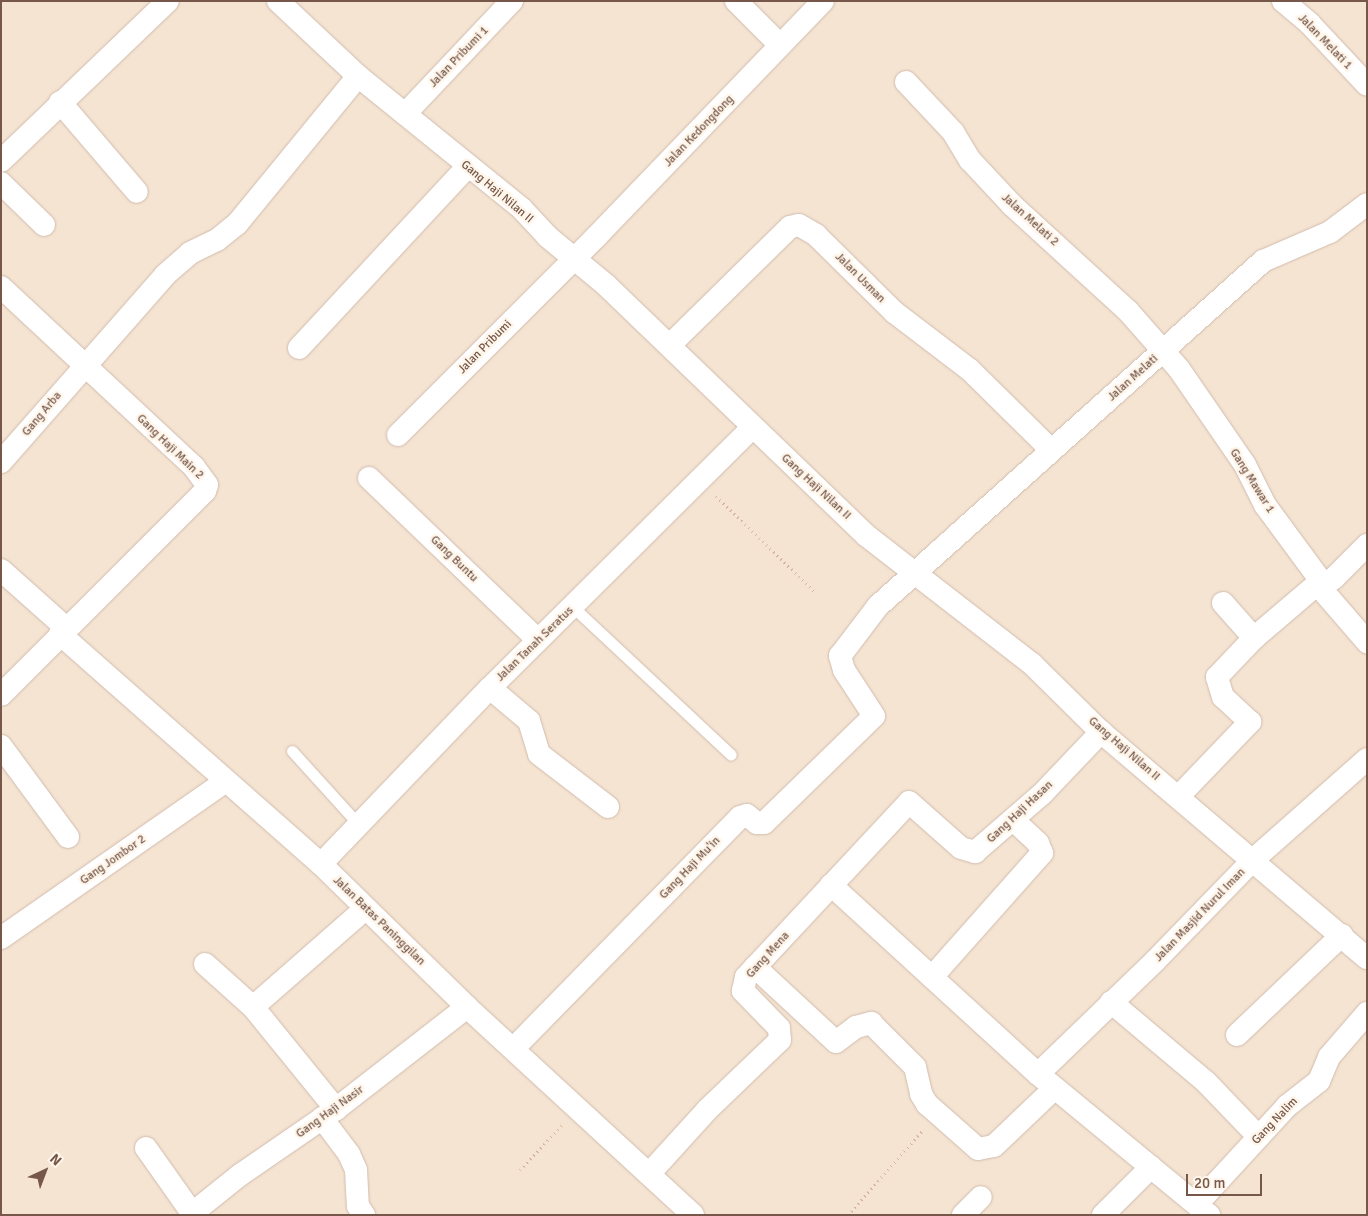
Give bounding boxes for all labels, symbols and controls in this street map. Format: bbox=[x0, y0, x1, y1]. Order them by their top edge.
street label: Jalan Melati 1 bbox=[1295, 11, 1355, 73]
street label: Jalan Pribumi 1 bbox=[426, 23, 492, 91]
street label: Jalan Kedongdong bbox=[661, 92, 737, 170]
street label: Gang Haji Nilan II bbox=[458, 158, 536, 226]
street label: Jalan Melati 2 bbox=[998, 191, 1062, 249]
street label: Jalan Usman bbox=[832, 250, 888, 306]
street label: Jalan Pribumi bbox=[455, 317, 515, 377]
street label: Jalan Melati bbox=[1105, 352, 1161, 404]
street label: Gang Arba bbox=[19, 389, 65, 439]
street label: Gang Haji Main 2 bbox=[134, 411, 206, 483]
street label: Gang Mawar 1 bbox=[1227, 446, 1277, 516]
street label: Gang Haji Nilan II bbox=[778, 451, 854, 523]
street label: Gang Buntu bbox=[427, 533, 481, 585]
street label: Jalan Tanah Seratus bbox=[493, 603, 577, 685]
street label: Gang Haji Nilan II bbox=[1085, 714, 1163, 784]
street label: Gang Haji Hasan bbox=[984, 778, 1056, 846]
street label: Gang Jombor 2 bbox=[77, 832, 149, 888]
street label: Gang Haji Mu'in bbox=[657, 834, 723, 902]
street label: Jalan Masjid Nurul Iman bbox=[1152, 865, 1248, 965]
street label: Jalan Batas Paninggilan bbox=[330, 873, 428, 969]
street label: Gang Mena bbox=[743, 929, 793, 981]
street label: Gang Haji Nasir bbox=[293, 1083, 367, 1141]
street label: Gang Nalim bbox=[1249, 1094, 1301, 1148]
north arrow bbox=[20, 1146, 70, 1196]
text: N bbox=[46, 1150, 65, 1169]
scale bar bbox=[1188, 1164, 1264, 1196]
text: 20 m bbox=[1194, 1174, 1225, 1192]

